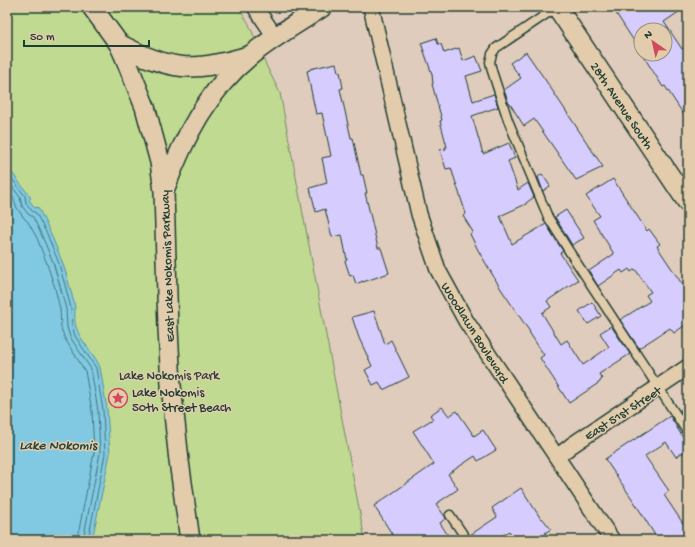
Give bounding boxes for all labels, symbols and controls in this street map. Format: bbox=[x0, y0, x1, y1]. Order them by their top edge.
scale bar bbox=[24, 22, 149, 48]
north arrow bbox=[633, 22, 673, 62]
text: N bbox=[642, 28, 655, 42]
text: 50 m bbox=[30, 31, 55, 45]
street label: 28th Avenue South bbox=[586, 60, 656, 153]
street label: East Lake Nokomis Parkway bbox=[158, 189, 179, 342]
street label: Woodlawn Boulevard bbox=[437, 280, 512, 388]
park label: Lake Nokomis Park bbox=[119, 369, 220, 384]
street label: East 51st Street bbox=[582, 383, 666, 444]
place label: Lake Nokomis 50th Street Beach bbox=[132, 386, 231, 416]
place icon: Lake Nokomis 50th Street Beach bbox=[107, 387, 129, 409]
water label: Lake Nokomis bbox=[19, 438, 99, 455]

